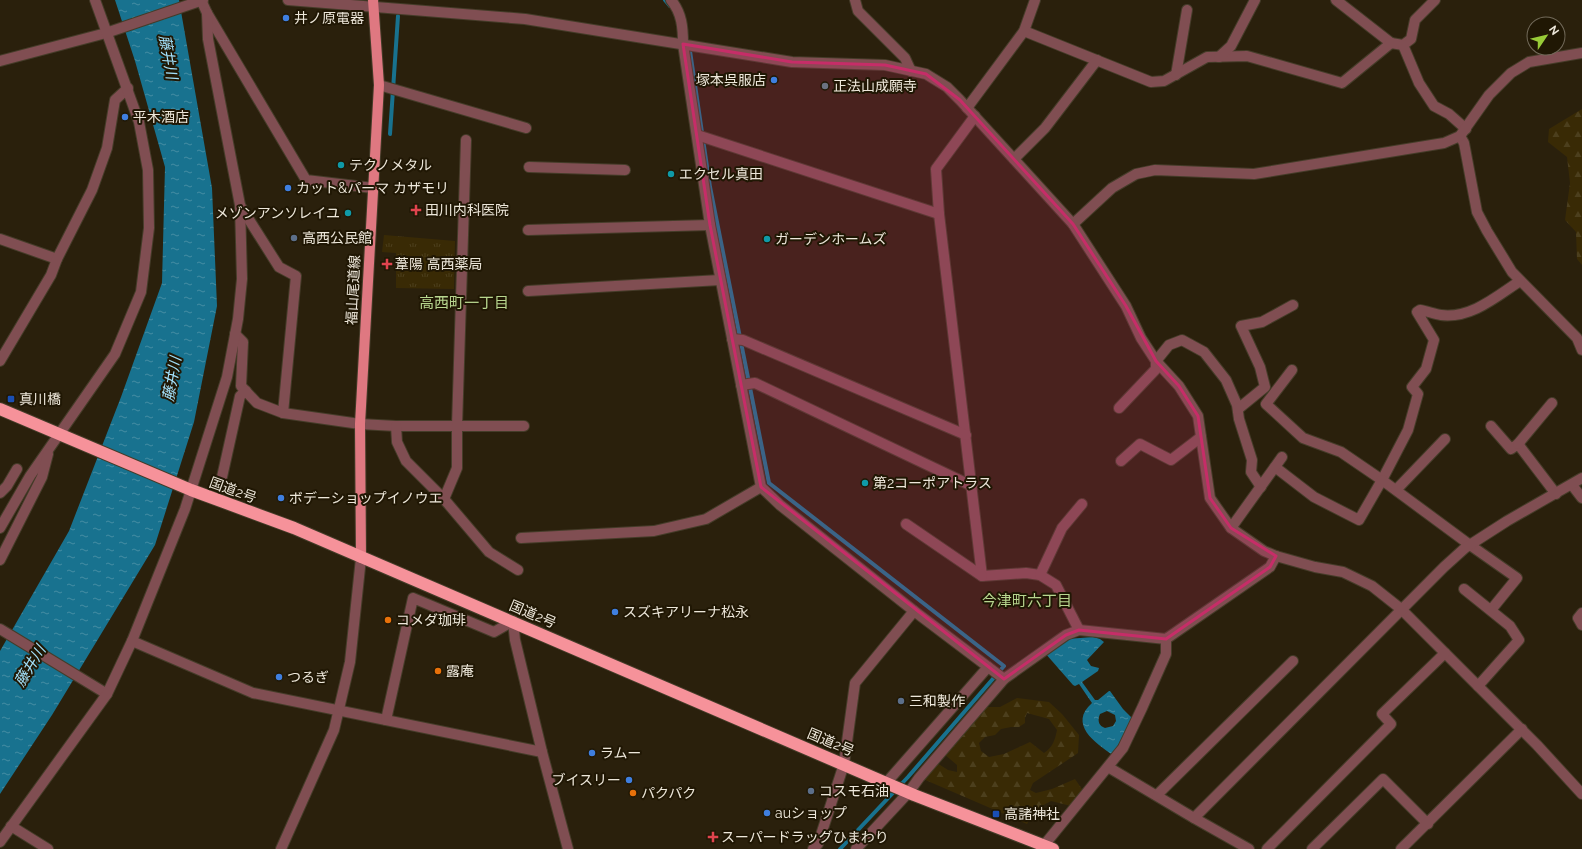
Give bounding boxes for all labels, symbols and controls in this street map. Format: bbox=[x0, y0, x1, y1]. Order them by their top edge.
place label: 井ノ原電器 bbox=[294, 10, 364, 26]
marker: 井ノ原電器 bbox=[281, 13, 291, 23]
north arrow bbox=[1526, 16, 1566, 56]
text: N bbox=[1546, 23, 1562, 38]
water label: 藤井川 bbox=[155, 33, 181, 83]
place label: 塚本呉服店 bbox=[696, 72, 766, 88]
marker: 塚本呉服店 bbox=[769, 75, 779, 85]
place label: 正法山成願寺 bbox=[833, 78, 917, 94]
marker: 正法山成願寺 bbox=[820, 81, 830, 91]
place label: 平木酒店 bbox=[133, 109, 189, 125]
marker: 平木酒店 bbox=[120, 112, 130, 122]
place label: テクノメタル bbox=[349, 157, 432, 173]
marker: テクノメタル bbox=[336, 160, 346, 170]
place label: エクセル真田 bbox=[679, 166, 763, 182]
marker: エクセル真田 bbox=[666, 169, 676, 179]
place label: カット&パーマ カザモリ bbox=[296, 180, 449, 196]
marker: カット&パーマ カザモリ bbox=[283, 183, 293, 193]
place label: 田川内科医院 bbox=[425, 202, 509, 218]
marker: 田川内科医院 bbox=[410, 204, 422, 216]
place label: メゾンアンソレイユ bbox=[215, 205, 340, 221]
marker: メゾンアンソレイユ bbox=[343, 208, 353, 218]
place label: 高西公民館 bbox=[302, 230, 372, 246]
place label: ガーデンホームズ bbox=[775, 231, 887, 247]
marker: 高西公民館 bbox=[289, 233, 299, 243]
marker: ガーデンホームズ bbox=[762, 234, 772, 244]
street label: 福山尾道線 bbox=[343, 255, 363, 325]
place label: 葦陽 高西薬局 bbox=[395, 256, 483, 272]
marker: 葦陽 高西薬局 bbox=[382, 259, 392, 269]
district label: 高西町一丁目 bbox=[419, 294, 509, 312]
water label: 藤井川 bbox=[159, 353, 185, 403]
place label: 真川橋 bbox=[19, 391, 61, 407]
marker: 真川橋 bbox=[6, 394, 16, 404]
street label: 国道2号 bbox=[207, 474, 259, 506]
place label: 第2コーポアトラス bbox=[873, 475, 992, 491]
marker: 第2コーポアトラス bbox=[860, 478, 870, 488]
place label: ボデーショップイノウエ bbox=[289, 490, 443, 506]
marker: ボデーショップイノウエ bbox=[276, 493, 286, 503]
district label: 今津町六丁目 bbox=[982, 592, 1072, 610]
street label: 国道2号 bbox=[507, 597, 559, 631]
place label: スズキアリーナ松永 bbox=[623, 604, 749, 620]
marker: スズキアリーナ松永 bbox=[610, 607, 620, 617]
place label: コメダ珈琲 bbox=[396, 612, 466, 628]
marker: コメダ珈琲 bbox=[383, 615, 393, 625]
water label: 藤井川 bbox=[11, 640, 50, 690]
place label: 露庵 bbox=[446, 663, 474, 679]
marker: 露庵 bbox=[433, 666, 443, 676]
place label: つるぎ bbox=[287, 669, 329, 685]
marker: つるぎ bbox=[274, 672, 284, 682]
place label: 三和製作 bbox=[909, 693, 965, 709]
marker: 三和製作 bbox=[896, 696, 906, 706]
street label: 国道2号 bbox=[805, 725, 857, 759]
place label: ラムー bbox=[600, 745, 642, 761]
marker: ラムー bbox=[587, 748, 597, 758]
place label: ブイスリー bbox=[551, 772, 621, 788]
marker: ブイスリー bbox=[624, 775, 634, 785]
place label: コスモ石油 bbox=[819, 783, 889, 799]
place label: パクパク bbox=[641, 785, 696, 801]
marker: コスモ石油 bbox=[806, 786, 816, 796]
marker: パクパク bbox=[628, 788, 638, 798]
place label: auショップ bbox=[775, 805, 847, 821]
place label: 高諸神社 bbox=[1004, 806, 1060, 822]
marker: auショップ bbox=[762, 808, 772, 818]
marker: 高諸神社 bbox=[991, 809, 1001, 819]
place label: スーパードラッグひまわり bbox=[721, 829, 889, 845]
marker: スーパードラッグひまわり bbox=[708, 832, 718, 842]

